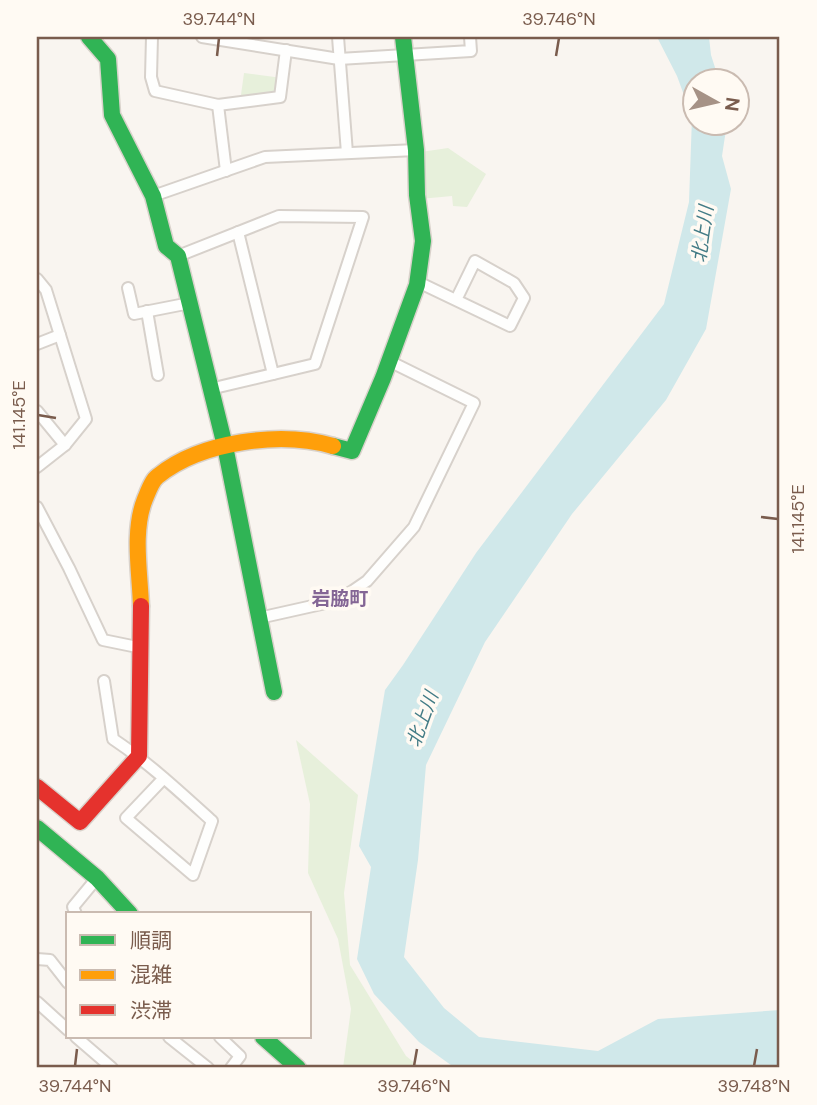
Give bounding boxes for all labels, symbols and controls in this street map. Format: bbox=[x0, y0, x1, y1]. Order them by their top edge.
text: 39.744°N bbox=[183, 7, 255, 31]
text: 39.746°N bbox=[522, 7, 596, 31]
north arrow bbox=[680, 66, 750, 136]
text: N bbox=[719, 96, 746, 113]
water label: 北上川 bbox=[686, 202, 719, 264]
text: 141.145°E bbox=[7, 380, 31, 450]
text: 141.145°E bbox=[786, 484, 810, 554]
district label: 岩脇町 bbox=[311, 586, 369, 611]
water label: 北上川 bbox=[401, 686, 445, 750]
legend bbox=[66, 912, 312, 1038]
text: 順調 bbox=[130, 927, 172, 955]
text: 混雑 bbox=[130, 961, 172, 989]
text: 渋滞 bbox=[130, 997, 172, 1025]
text: 39.744°N bbox=[39, 1074, 111, 1098]
text: 39.746°N bbox=[377, 1074, 451, 1098]
text: 39.748°N bbox=[718, 1074, 790, 1098]

